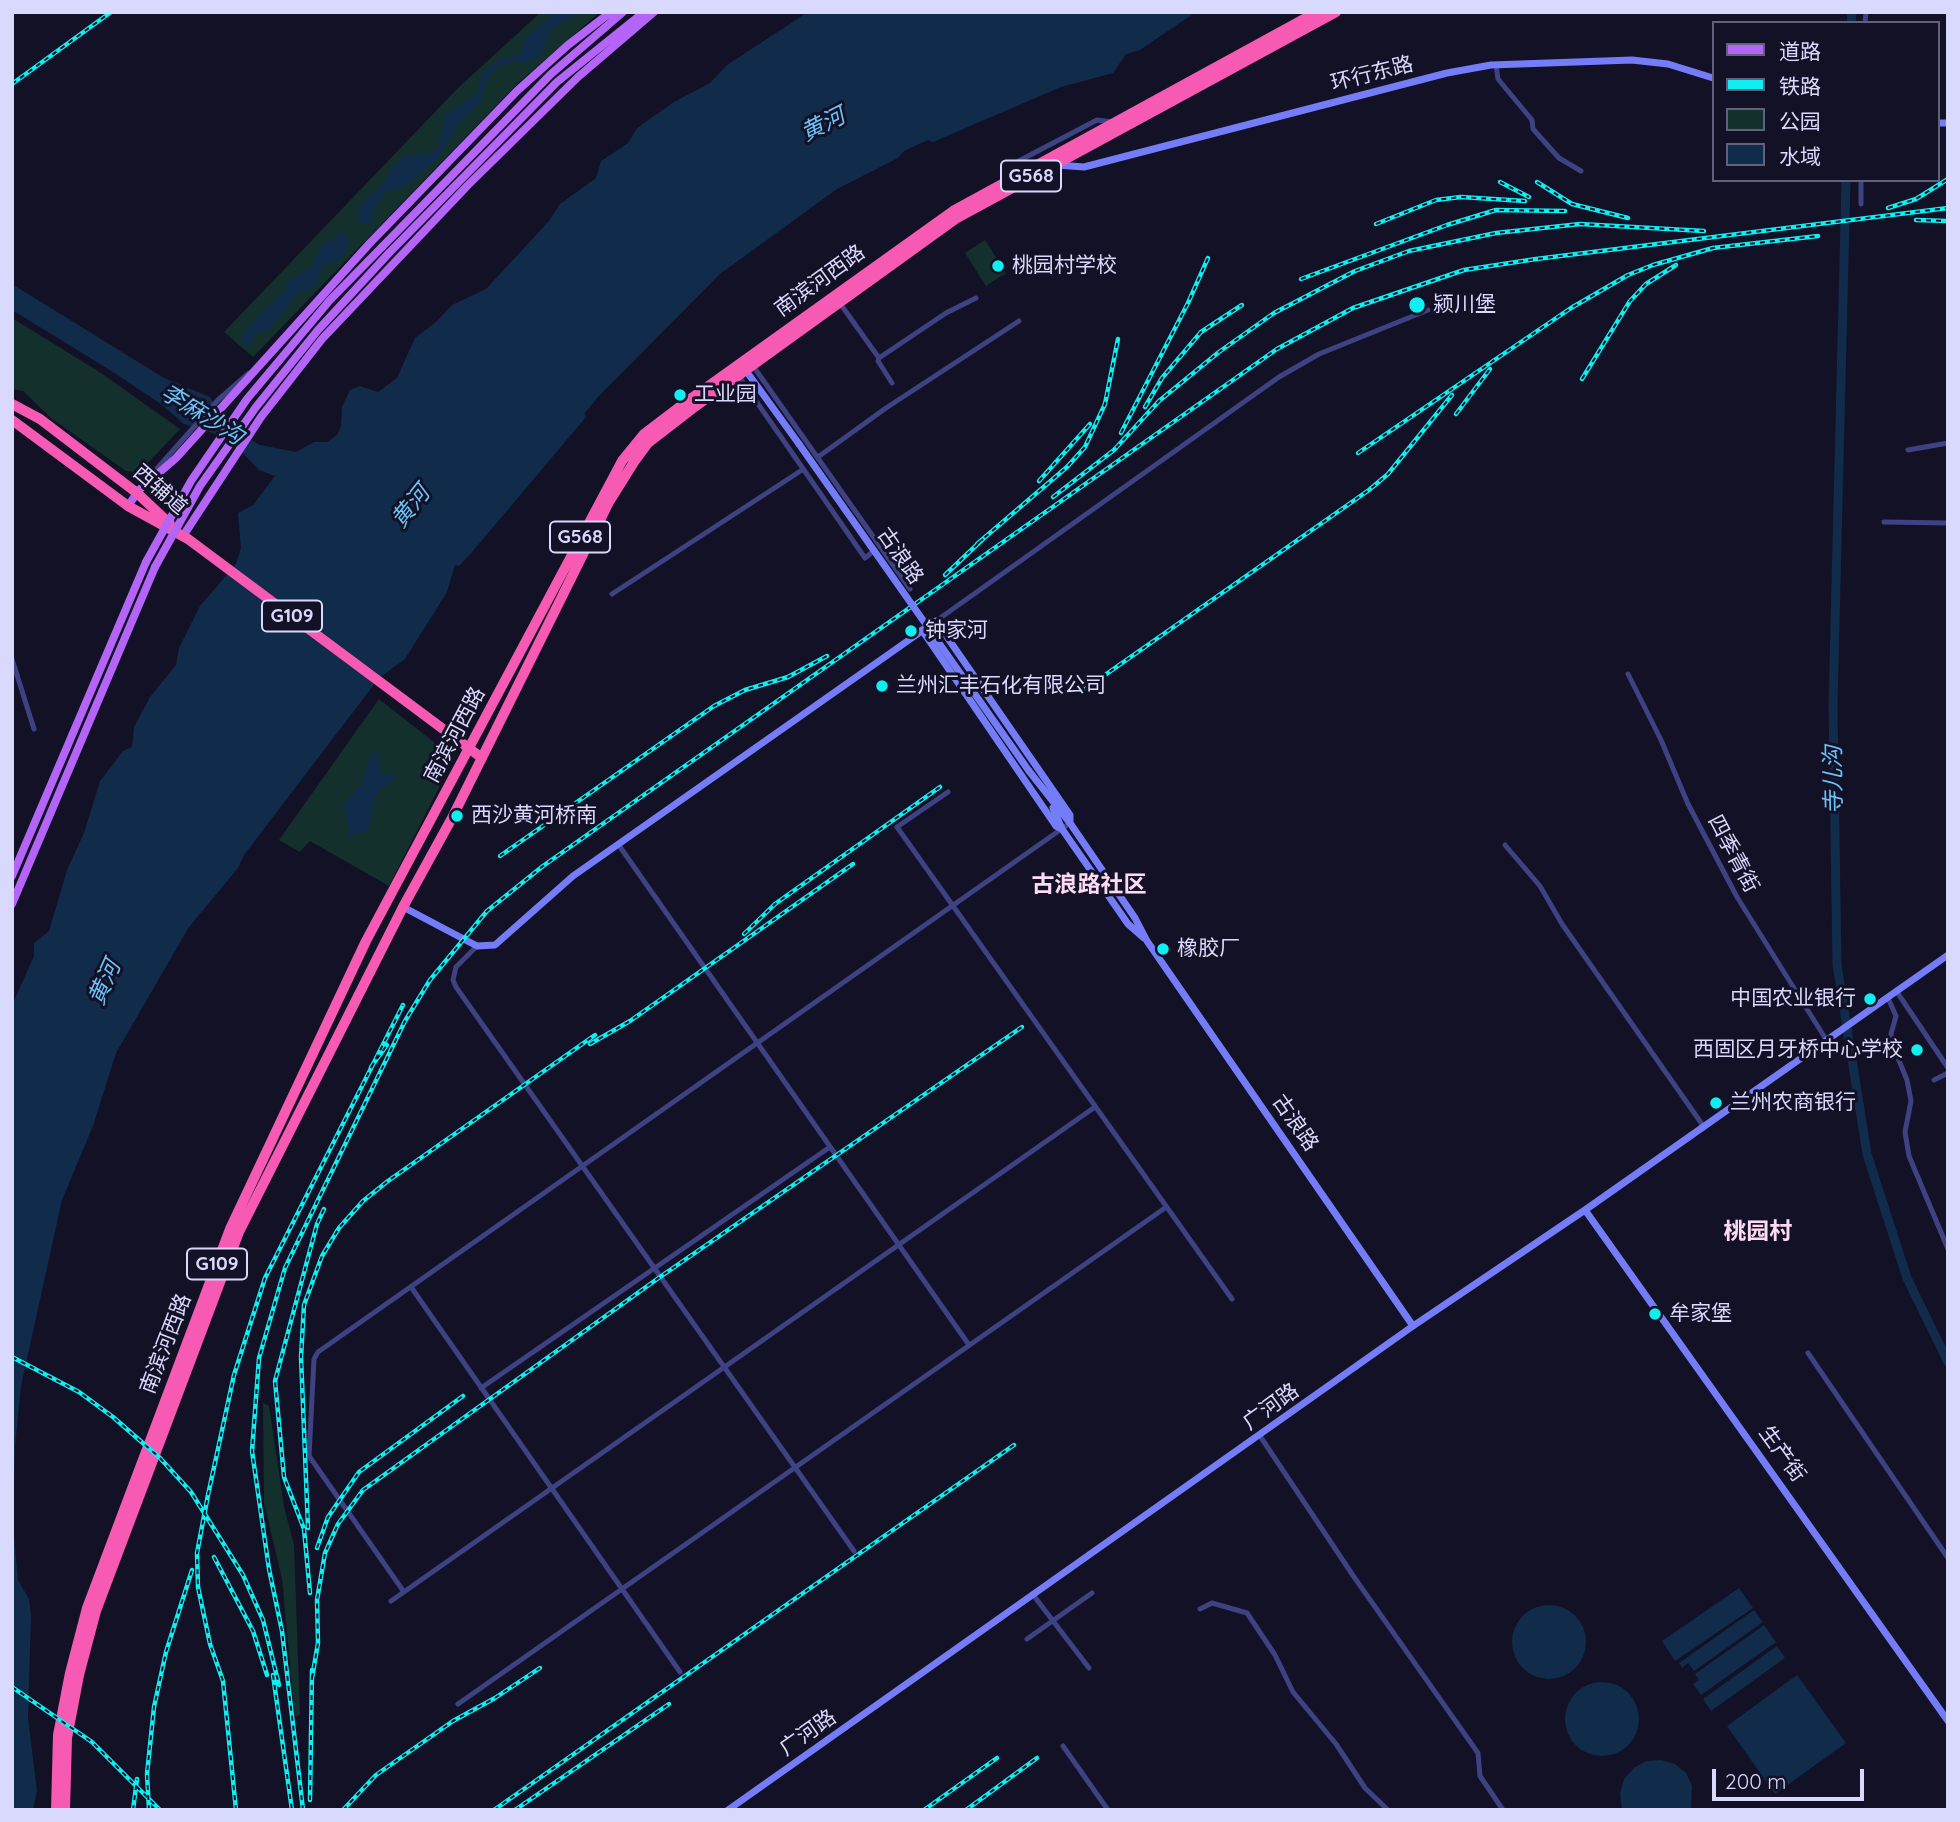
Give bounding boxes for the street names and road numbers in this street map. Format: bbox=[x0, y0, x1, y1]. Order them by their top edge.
street label: 环行东路 bbox=[1328, 52, 1416, 96]
road number: G568 bbox=[1001, 160, 1061, 192]
street label: 南滨河西路 bbox=[770, 240, 870, 322]
street label: 西辅道 bbox=[128, 460, 192, 520]
road number: G568 bbox=[550, 522, 610, 552]
street label: 古浪路 bbox=[872, 523, 928, 589]
road number: G109 bbox=[262, 600, 322, 632]
street label: 南滨河西路 bbox=[419, 683, 491, 787]
street label: 四季青街 bbox=[1702, 811, 1764, 897]
street label: 古浪路 bbox=[1267, 1090, 1323, 1156]
road number: G109 bbox=[187, 1248, 247, 1280]
street label: 南滨河西路 bbox=[135, 1290, 197, 1398]
street label: 广河路 bbox=[1238, 1378, 1304, 1436]
street label: 生产街 bbox=[1753, 1421, 1811, 1487]
street label: 广河路 bbox=[775, 1705, 841, 1761]

